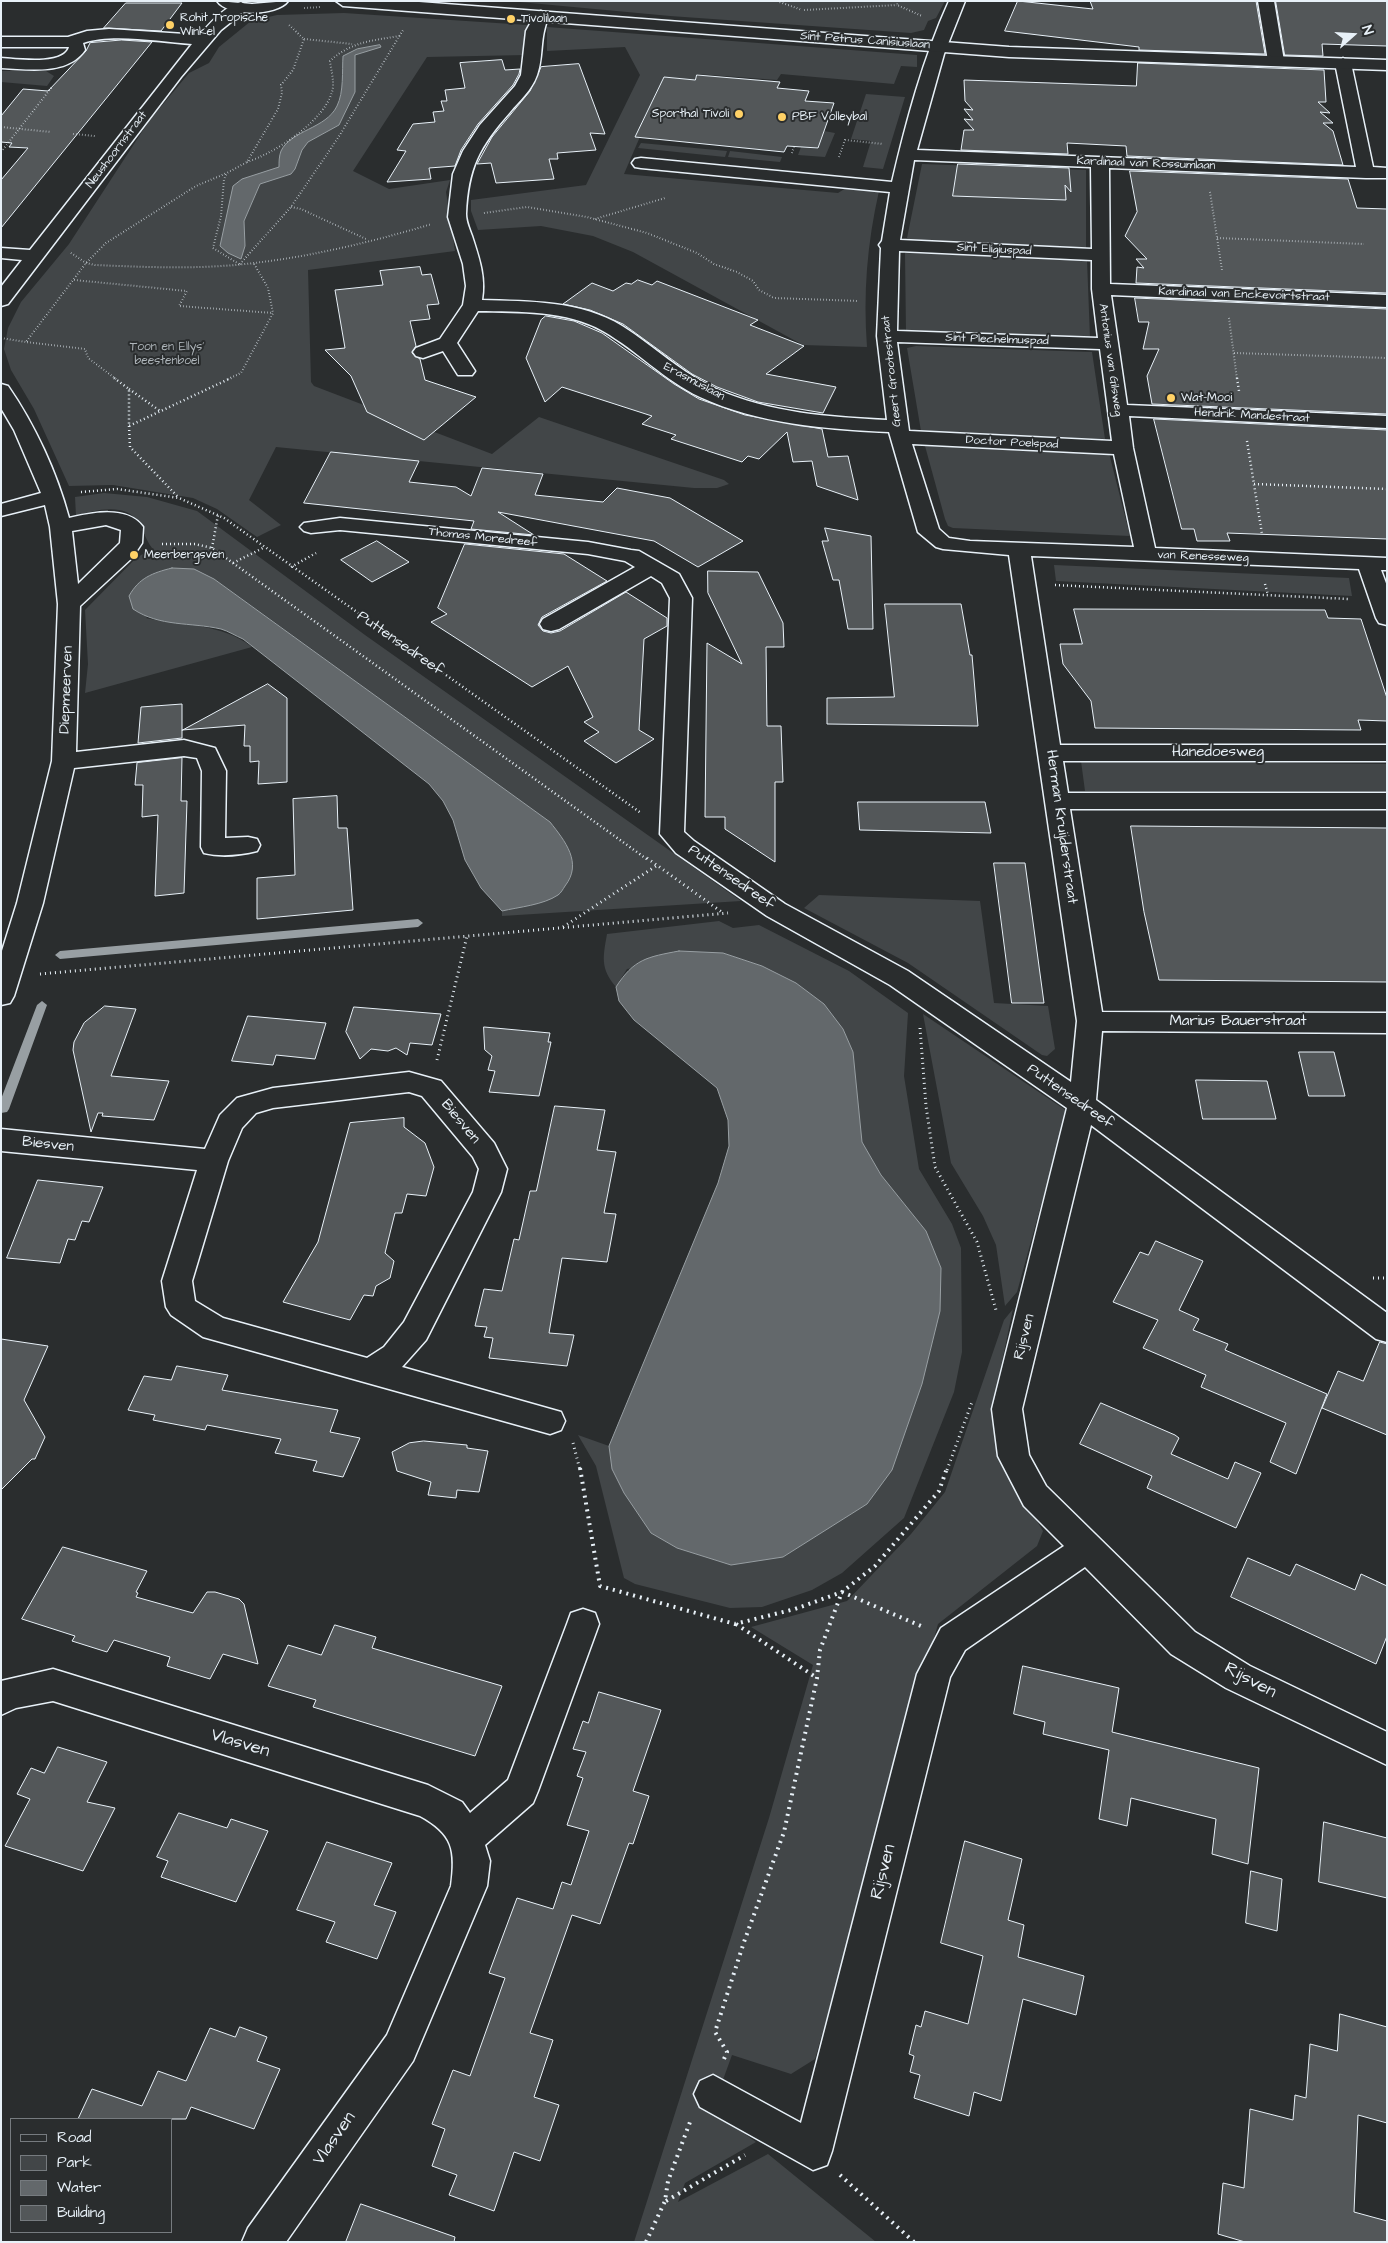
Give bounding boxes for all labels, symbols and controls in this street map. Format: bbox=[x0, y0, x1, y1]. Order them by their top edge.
north arrow bbox=[1328, 10, 1378, 60]
place label: Rohit Tropische Winkel bbox=[180, 11, 268, 39]
place label: Tivolilaan bbox=[521, 12, 567, 26]
marker: Tivolilaan bbox=[505, 13, 517, 25]
marker: Rohit Tropische Winkel bbox=[164, 19, 176, 31]
text: N bbox=[1356, 23, 1378, 38]
street label: Sint Petrus Canisiuslaan bbox=[800, 29, 930, 53]
place label: Sporthal Tivoli bbox=[652, 107, 729, 121]
marker: Sporthal Tivoli bbox=[733, 108, 745, 120]
street label: Neushoornstraat bbox=[83, 109, 151, 191]
place label: PBF Volleybal bbox=[792, 110, 867, 124]
marker: PBF Volleybal bbox=[776, 111, 788, 123]
street label: Kardinaal van Rossumlaan bbox=[1076, 154, 1216, 174]
street label: Sint Eligiuspad bbox=[956, 241, 1032, 259]
street label: Kardinaal van Enckevoirtstraat bbox=[1158, 285, 1330, 305]
street label: Antonius van Gilsweg bbox=[1095, 303, 1125, 417]
street label: Geert Grootestraat bbox=[879, 315, 905, 427]
street label: Sint Plechelmuspad bbox=[945, 331, 1049, 349]
park label: Toon en Ellys' beestenboel bbox=[130, 340, 204, 368]
street label: Erasmuslaan bbox=[661, 360, 727, 404]
place label: Wat-Mooi bbox=[1181, 391, 1232, 405]
marker: Wat-Mooi bbox=[1165, 392, 1177, 404]
street label: Hendrik Mandestraat bbox=[1194, 406, 1310, 426]
street label: Doctor Poelspad bbox=[965, 433, 1059, 453]
street label: Thomas Moredreef bbox=[428, 525, 538, 551]
place label: Meerbergsven bbox=[144, 548, 224, 562]
street label: van Renesseweg bbox=[1157, 548, 1249, 566]
marker: Meerbergsven bbox=[128, 549, 140, 561]
street label: Puttensedreef bbox=[353, 607, 447, 681]
street label: Diepmeerven bbox=[56, 646, 78, 734]
street label: Hanedoesweg bbox=[1172, 744, 1264, 762]
street label: Herman Kruijderstraat bbox=[1041, 749, 1081, 905]
street label: Puttensedreef bbox=[684, 841, 778, 915]
street label: Marius Bauerstraat bbox=[1169, 1013, 1307, 1031]
street label: Puttensedreef bbox=[1023, 1060, 1117, 1134]
street label: Biesven bbox=[436, 1096, 484, 1148]
street label: Biesven bbox=[21, 1133, 75, 1157]
street label: Rijsven bbox=[1011, 1312, 1039, 1362]
street label: Rijsven bbox=[1220, 1658, 1280, 1704]
street label: Vlasven bbox=[208, 1725, 272, 1763]
street label: Rijsven bbox=[867, 1842, 901, 1902]
street label: Vlasven bbox=[309, 2108, 361, 2170]
legend bbox=[10, 2118, 172, 2233]
text: Road bbox=[57, 2127, 91, 2148]
text: Park bbox=[57, 2152, 92, 2173]
text: Water bbox=[57, 2177, 101, 2198]
text: Building bbox=[57, 2202, 105, 2223]

